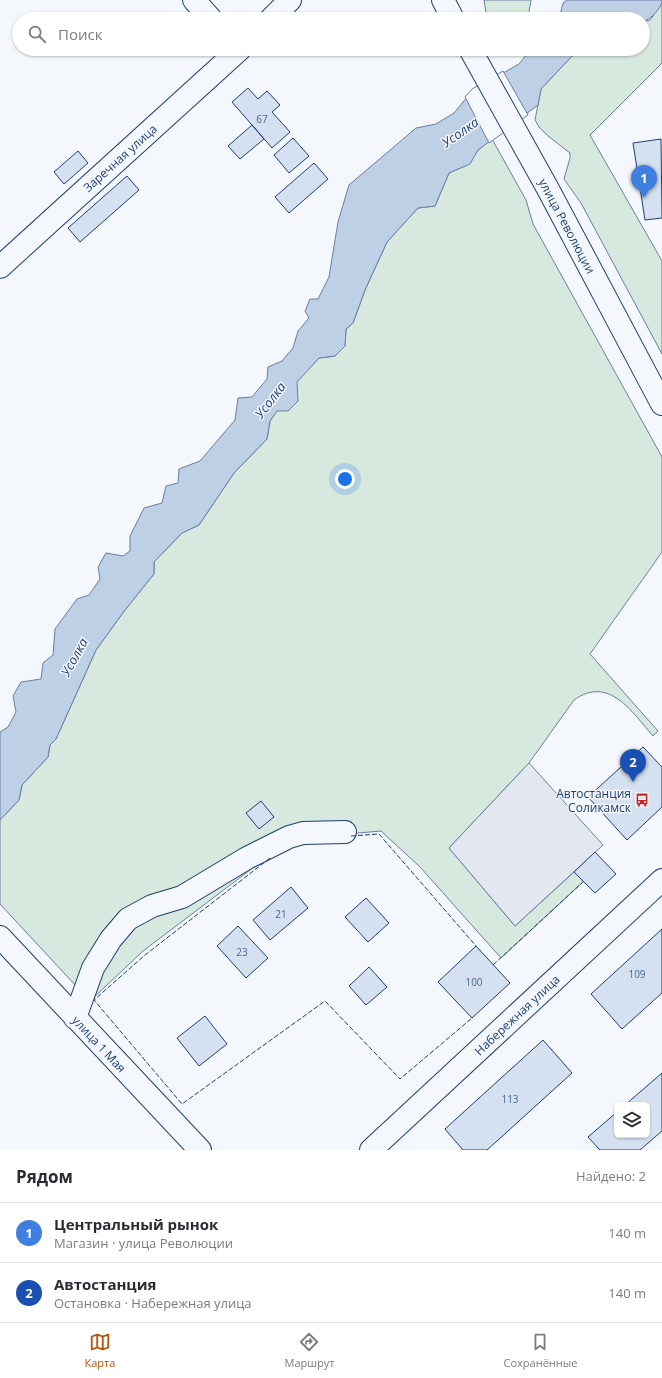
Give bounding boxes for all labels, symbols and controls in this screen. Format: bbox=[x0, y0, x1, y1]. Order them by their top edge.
search box bbox=[12, 12, 650, 56]
icon: search bbox=[26, 23, 48, 45]
text: Поиск bbox=[58, 24, 102, 44]
house number: 67 bbox=[256, 112, 268, 126]
water label: Усолка bbox=[437, 112, 483, 152]
street label: Заречная улица bbox=[79, 120, 161, 196]
pin: 1 bbox=[631, 165, 657, 198]
street label: улица Революции bbox=[535, 175, 599, 277]
water label: Усолка bbox=[250, 378, 290, 423]
your location bbox=[335, 469, 355, 489]
water label: Усолка bbox=[56, 634, 92, 680]
pin: 2 bbox=[620, 749, 646, 782]
place label: Автостанция Соликамск bbox=[556, 785, 632, 816]
bus stop icon: Автостанция Соликамск bbox=[634, 792, 650, 808]
house number: 21 bbox=[275, 907, 287, 921]
house number: 23 bbox=[236, 945, 248, 959]
house number: 109 bbox=[628, 967, 646, 981]
street label: Набережная улица bbox=[471, 971, 563, 1059]
house number: 100 bbox=[465, 975, 483, 989]
street label: улица 1 Мая bbox=[68, 1012, 130, 1076]
house number: 113 bbox=[501, 1092, 519, 1106]
map controls bbox=[614, 1102, 650, 1138]
button: layers bbox=[614, 1102, 650, 1138]
text: Рядом bbox=[16, 1165, 73, 1188]
text: Найдено: 2 bbox=[576, 1167, 646, 1185]
text: Центральный рынок bbox=[54, 1214, 218, 1234]
text: 1 bbox=[25, 1224, 33, 1242]
text: 140 m bbox=[608, 1224, 646, 1242]
text: Магазин · улица Революции bbox=[54, 1234, 233, 1252]
text: Автостанция bbox=[54, 1274, 156, 1294]
text: 2 bbox=[25, 1284, 33, 1302]
text: 140 m bbox=[608, 1284, 646, 1302]
text: Остановка · Набережная улица bbox=[54, 1294, 252, 1312]
tab: Карта bbox=[85, 1331, 115, 1370]
tab: Маршрут bbox=[285, 1331, 334, 1370]
tab: Сохранённые bbox=[504, 1331, 577, 1370]

